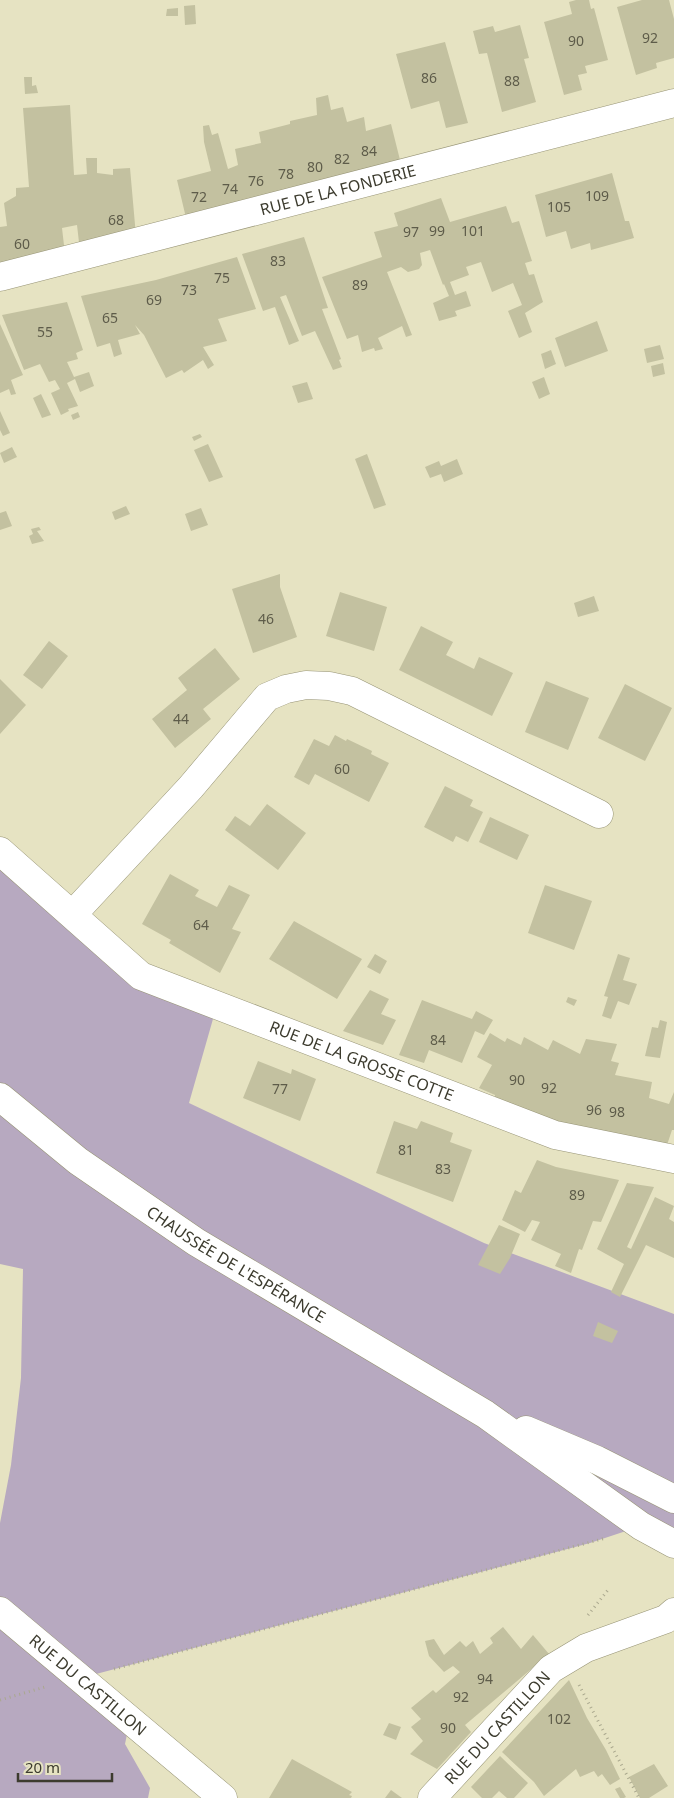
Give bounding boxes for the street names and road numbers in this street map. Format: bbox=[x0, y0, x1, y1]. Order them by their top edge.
street label: RUE DE LA FONDERIE bbox=[258, 159, 418, 220]
street label: RUE DE LA GROSSE COTTE bbox=[266, 1015, 457, 1106]
street label: CHAUSSÉE DE L'ESPÉRANCE bbox=[142, 1200, 330, 1328]
street label: RUE DU CASTILLON bbox=[25, 1629, 151, 1741]
street label: RUE DU CASTILLON bbox=[439, 1666, 555, 1789]

